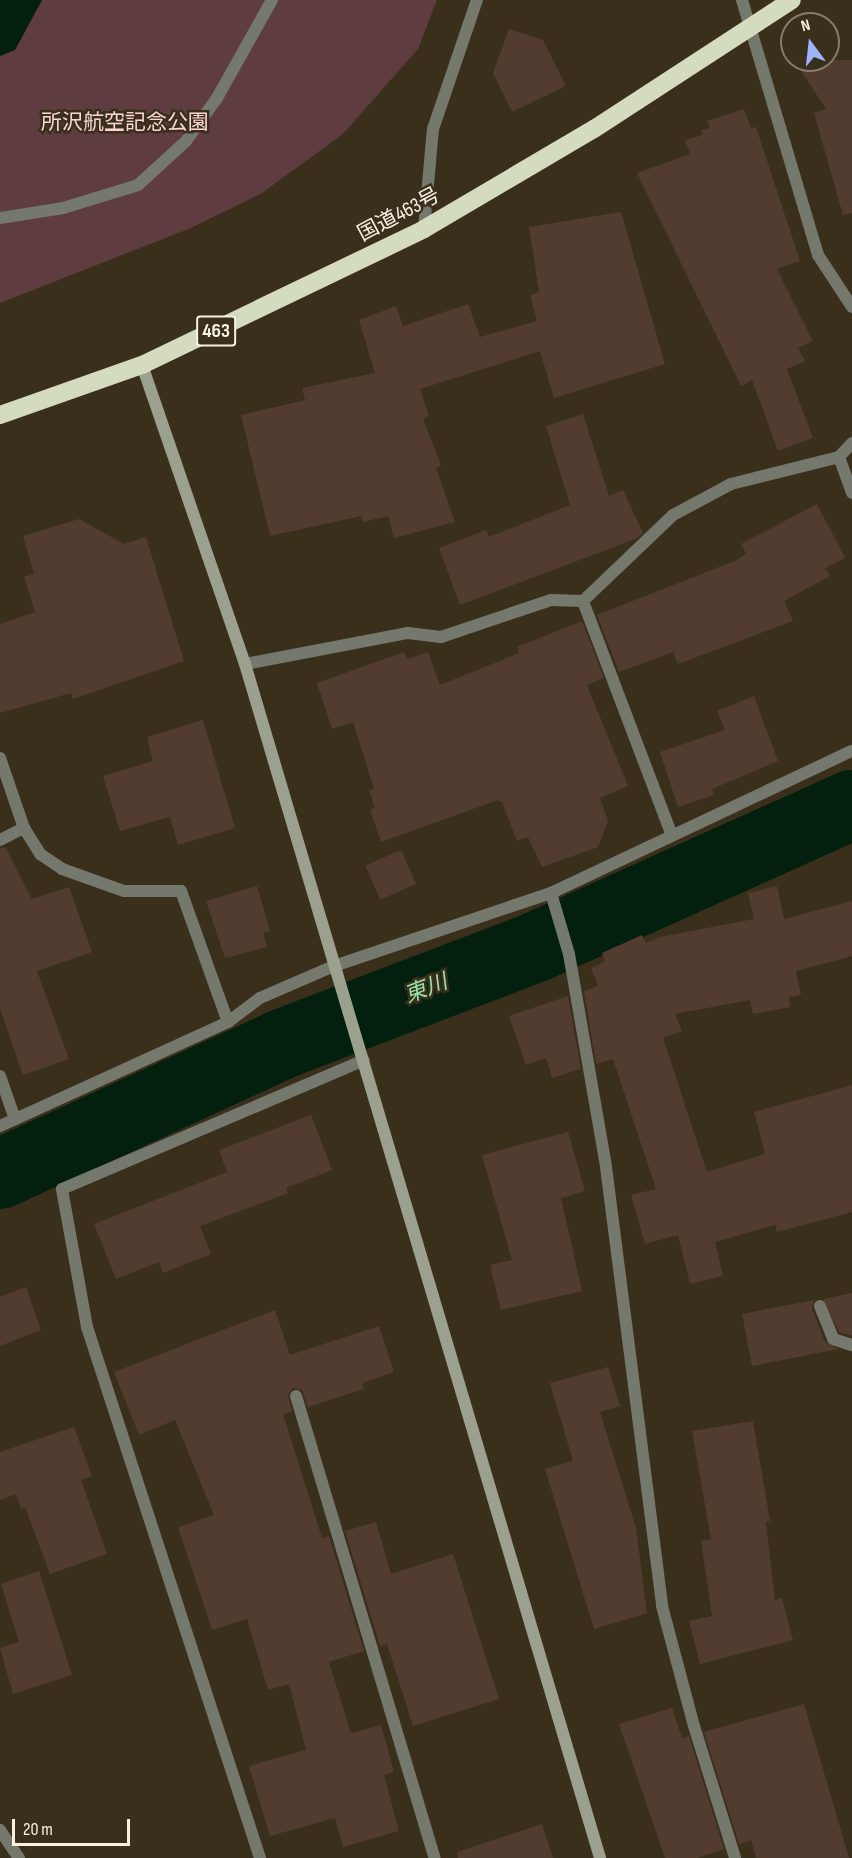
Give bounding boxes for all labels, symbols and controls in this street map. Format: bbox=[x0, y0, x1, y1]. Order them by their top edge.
north arrow bbox=[780, 12, 840, 72]
text: N bbox=[799, 16, 812, 36]
park label: 所沢航空記念公園 bbox=[41, 110, 209, 136]
street label: 国道463号 bbox=[353, 183, 445, 247]
road number: 463 bbox=[195, 314, 237, 348]
water label: 東川 bbox=[401, 969, 451, 1009]
scale bar bbox=[15, 1807, 134, 1845]
text: 20 m bbox=[23, 1819, 53, 1840]

